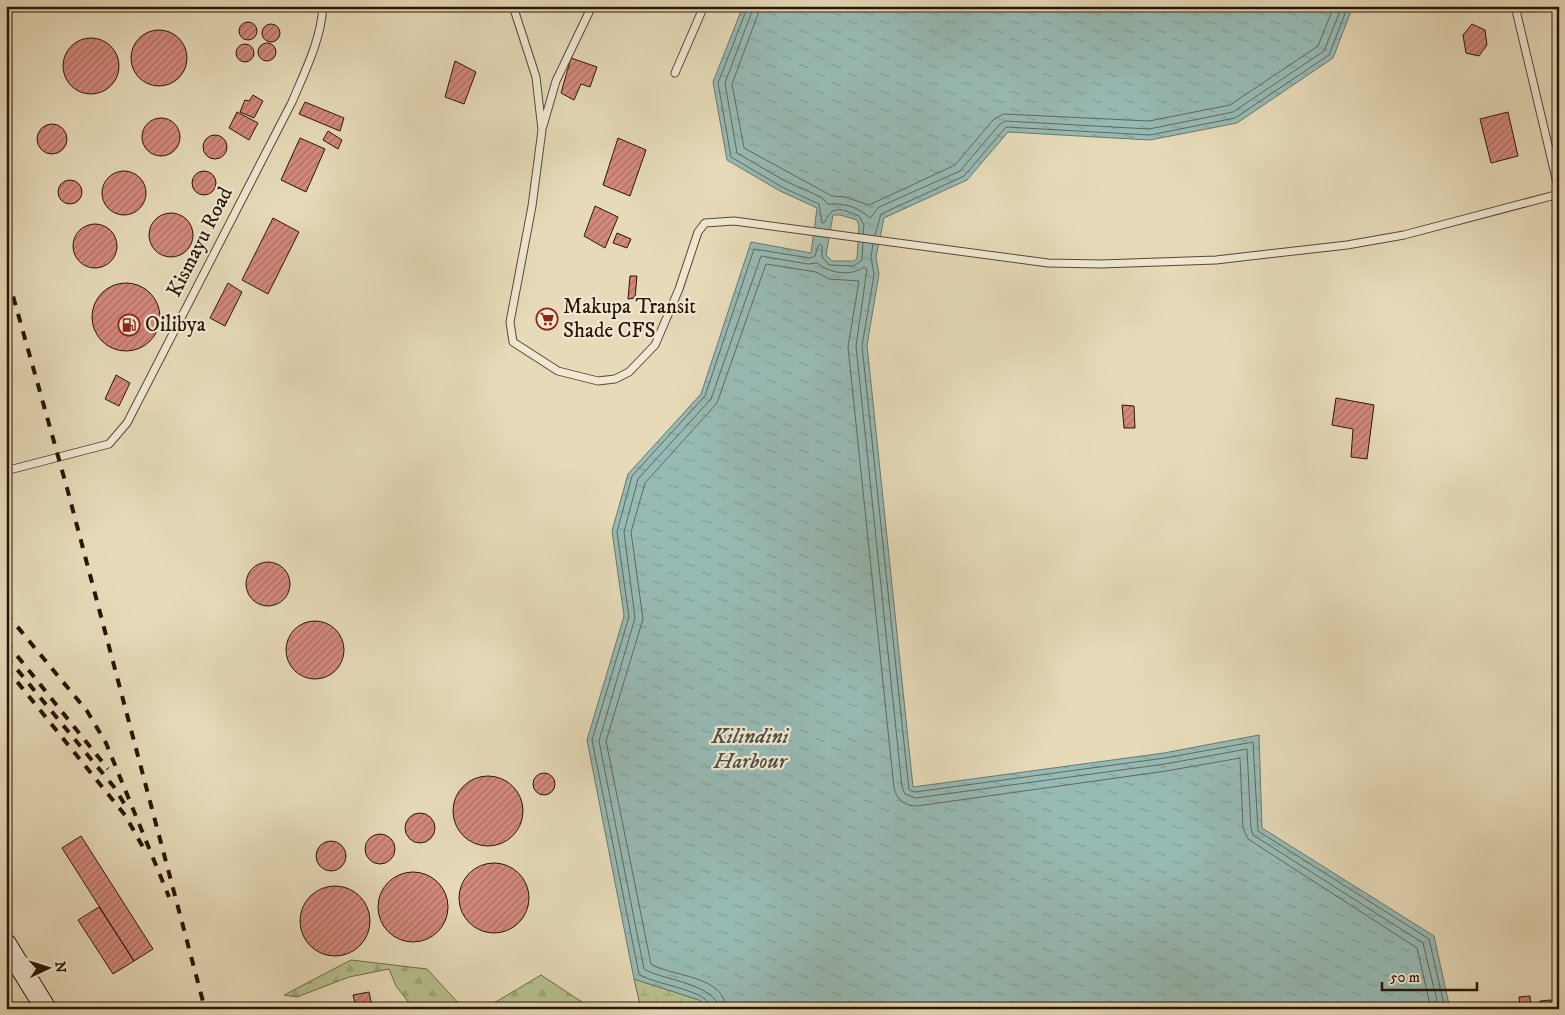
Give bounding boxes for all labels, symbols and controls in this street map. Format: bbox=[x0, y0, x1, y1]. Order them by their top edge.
street label: Kismayu Road bbox=[161, 182, 239, 301]
place label: Makupa Transit Shade CFS bbox=[563, 294, 696, 344]
supermarket icon: Makupa Transit Shade CFS bbox=[535, 307, 559, 331]
place label: Oilibya bbox=[145, 312, 206, 338]
fuel station icon: Oilibya bbox=[117, 313, 141, 337]
water label: Kilindini Harbour bbox=[711, 723, 790, 775]
north arrow bbox=[22, 942, 72, 992]
scale bar bbox=[1382, 960, 1478, 992]
text: N bbox=[51, 961, 69, 974]
text: 50 m bbox=[1390, 968, 1420, 987]

